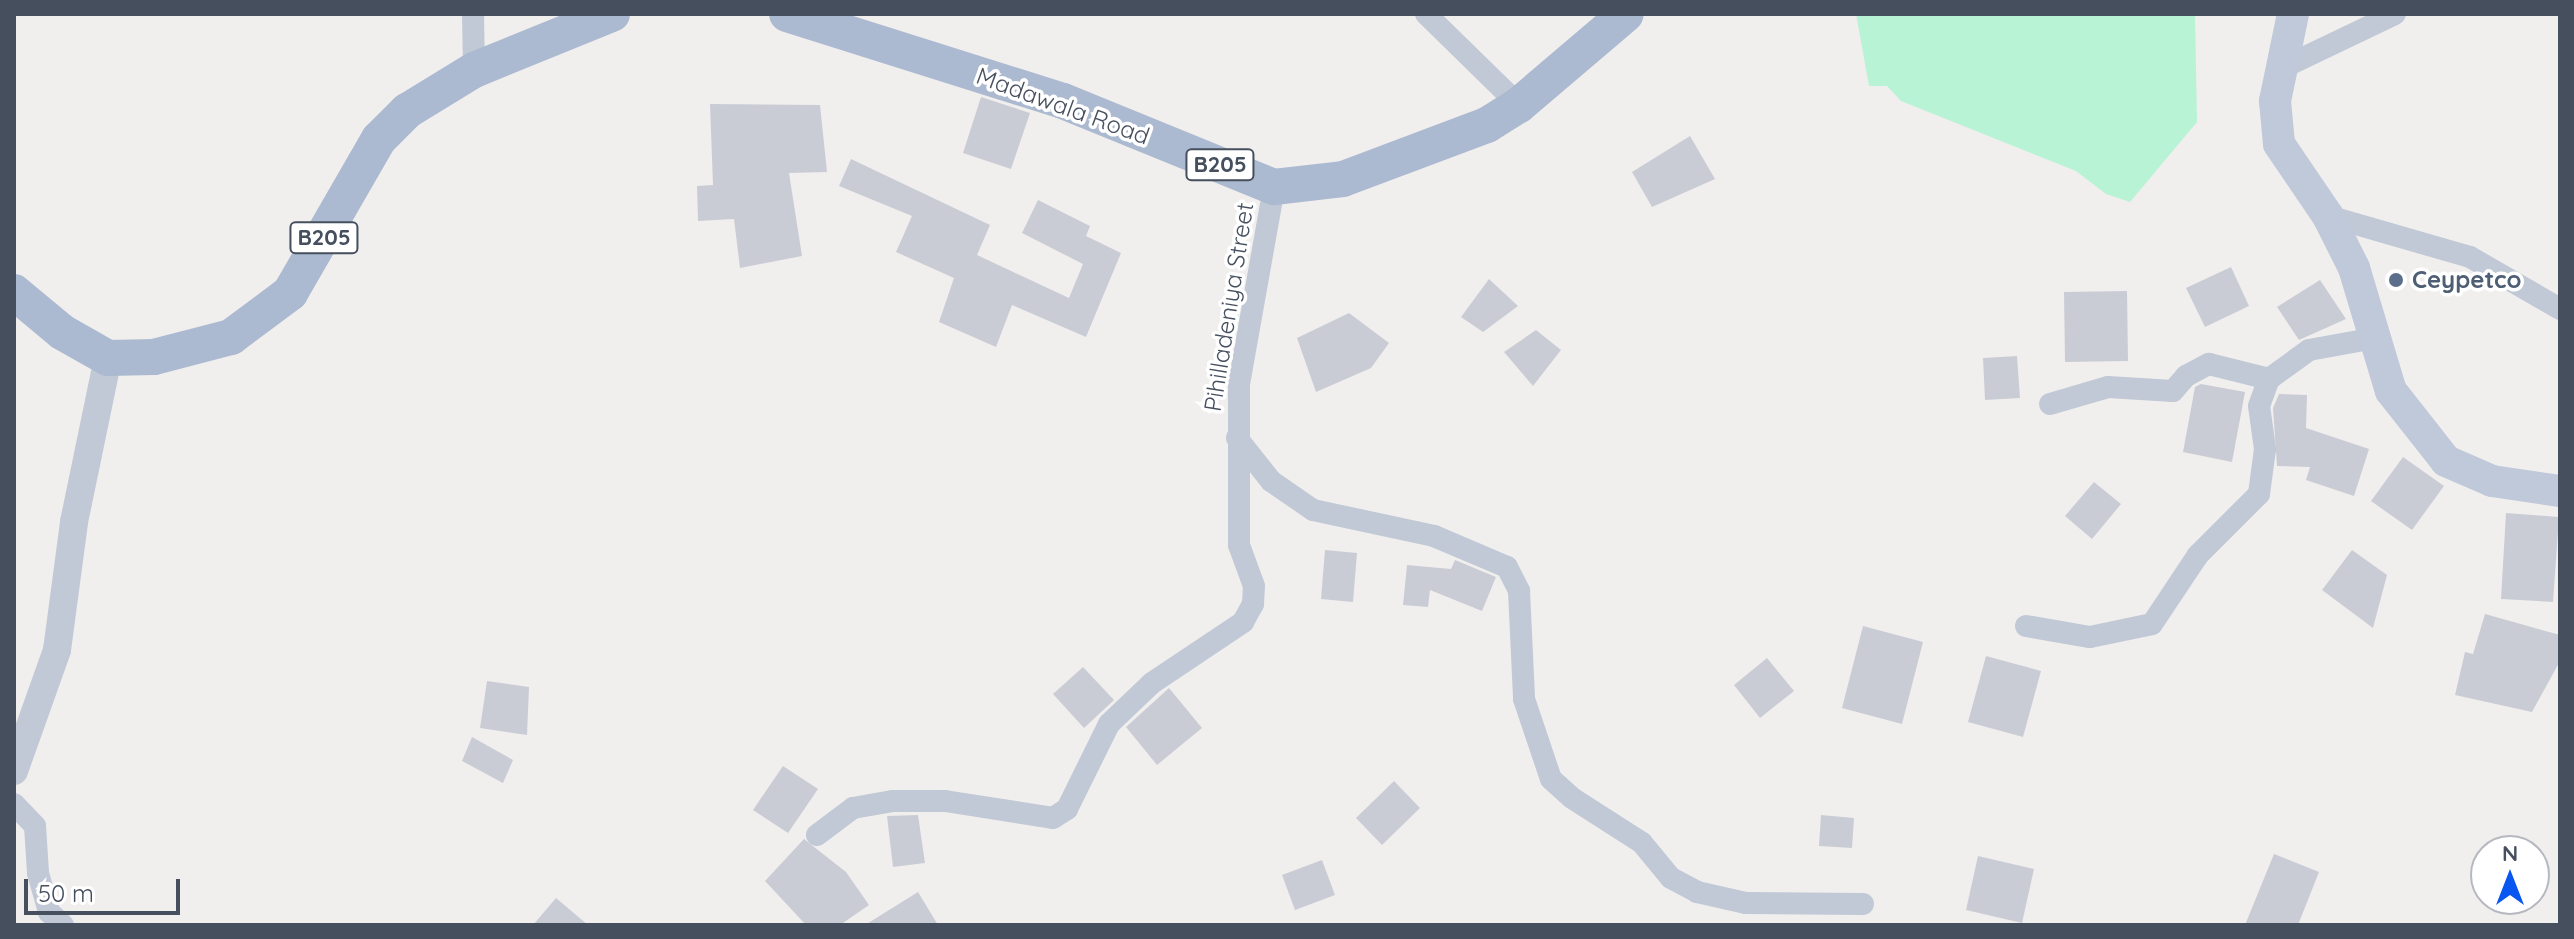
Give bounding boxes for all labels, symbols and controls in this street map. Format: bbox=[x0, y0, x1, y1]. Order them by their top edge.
street label: Madawala Road bbox=[972, 61, 1154, 151]
road number: B205 bbox=[1184, 147, 1256, 183]
street label: Pihilladeniya Street bbox=[1198, 200, 1260, 414]
road number: B205 bbox=[288, 220, 360, 256]
place label: Ceypetco bbox=[2412, 266, 2522, 294]
marker: Ceypetco bbox=[2387, 271, 2405, 289]
north arrow bbox=[2470, 835, 2550, 915]
text: N bbox=[2502, 839, 2518, 867]
scale bar bbox=[28, 863, 184, 913]
text: 50 m bbox=[38, 878, 94, 908]

